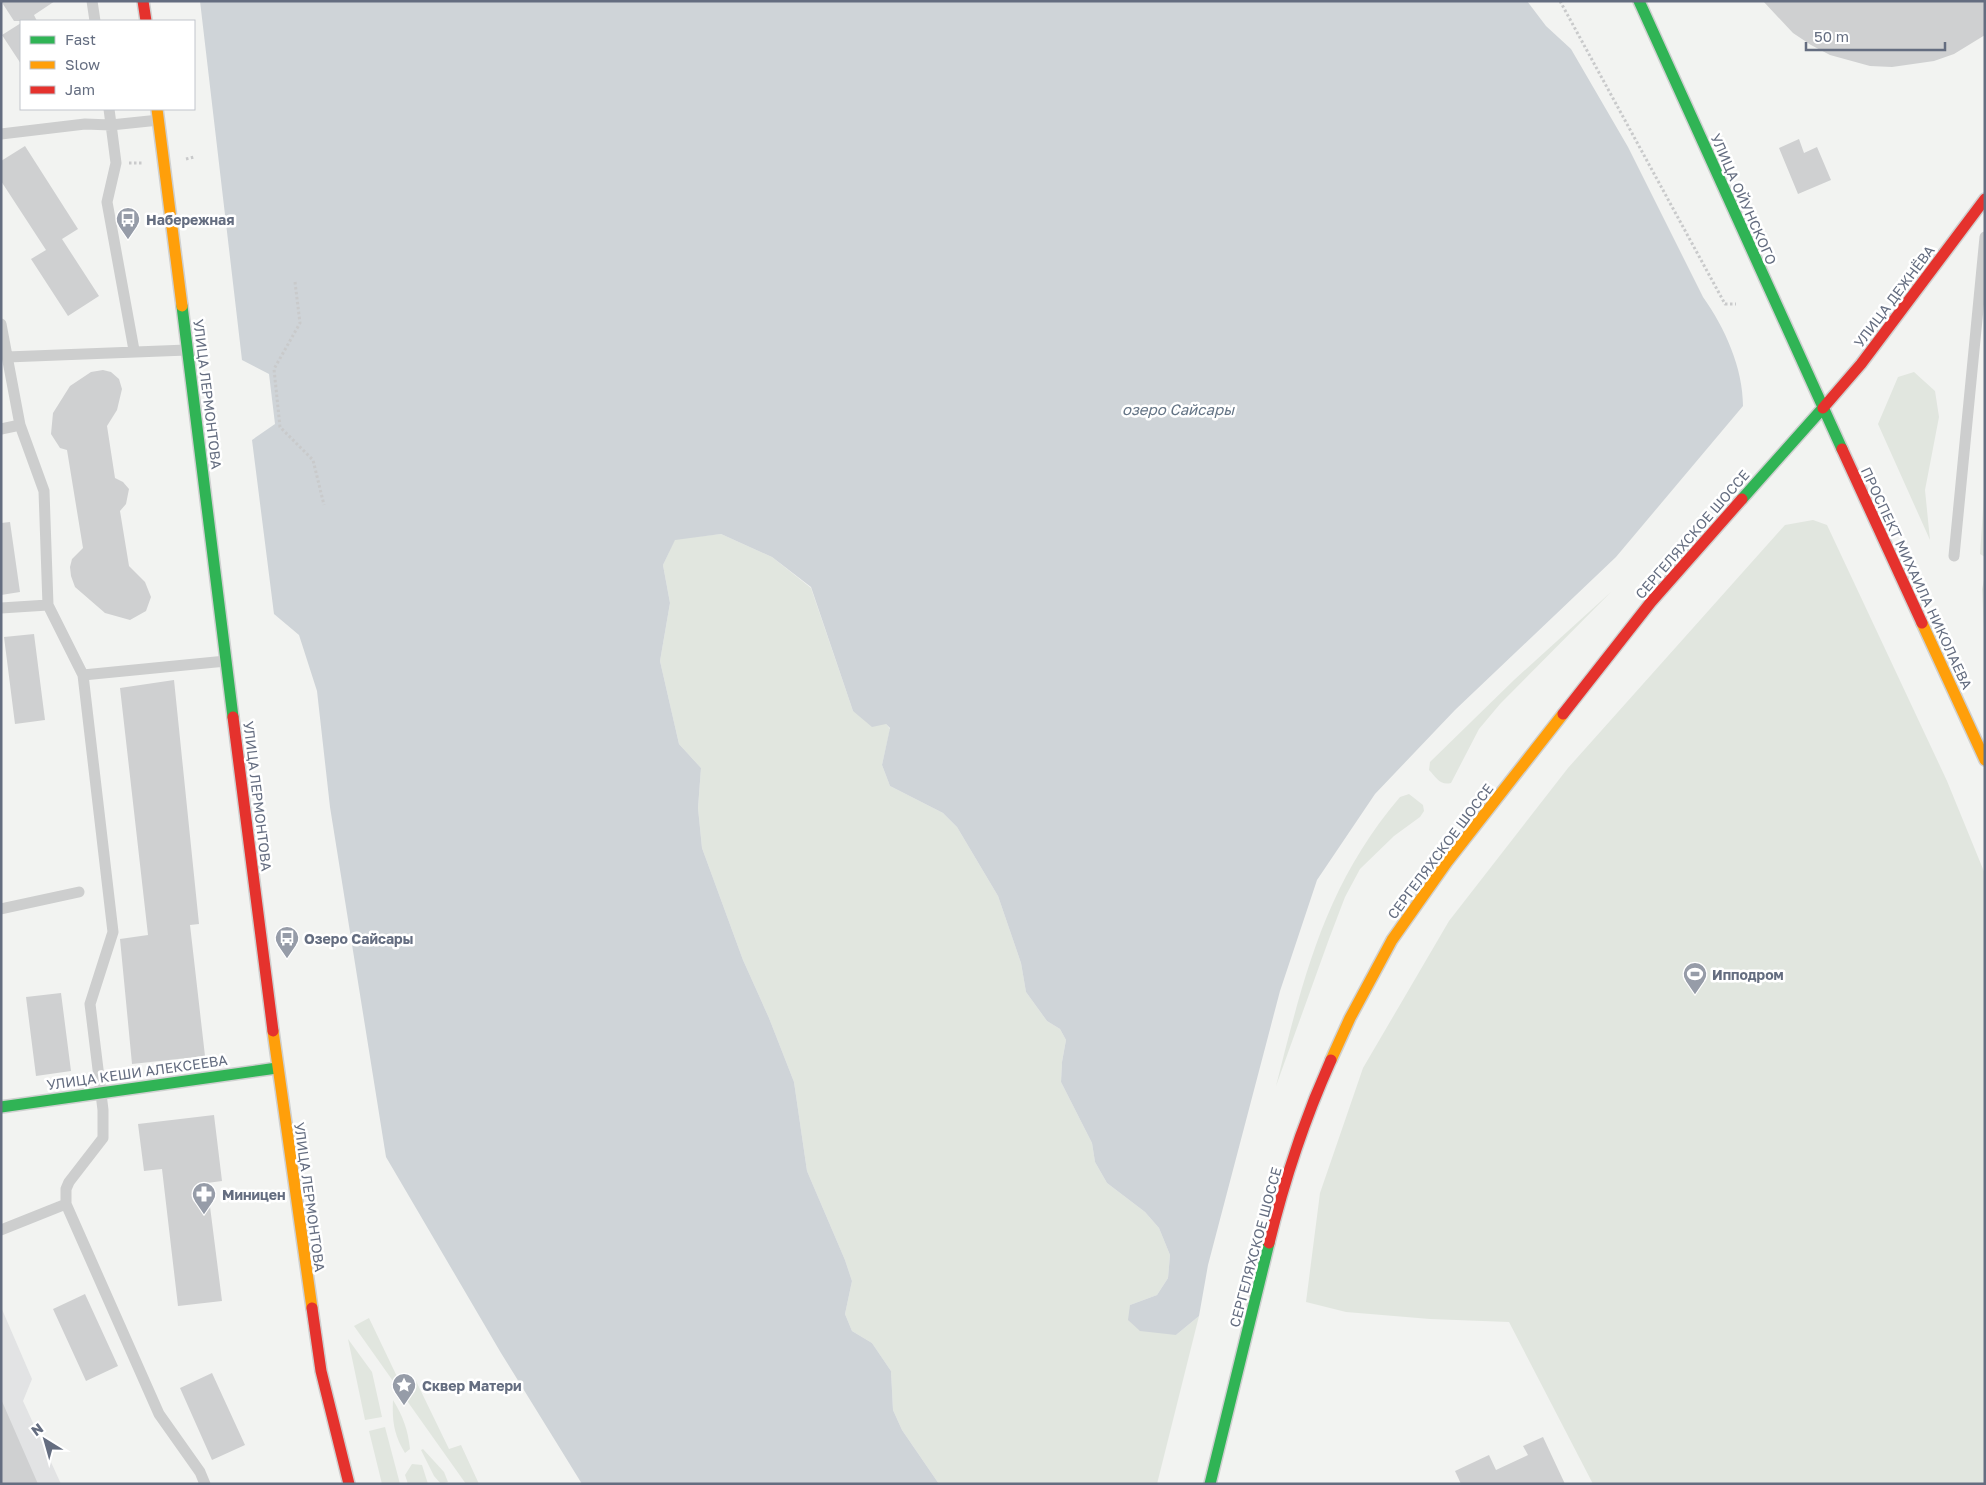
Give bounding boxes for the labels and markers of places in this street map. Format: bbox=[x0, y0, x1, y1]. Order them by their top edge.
bus stop icon: Набережная bbox=[115, 206, 141, 240]
place label: Набережная bbox=[146, 211, 234, 228]
bus stop icon: Озеро Сайсары bbox=[274, 925, 300, 959]
place label: Озеро Сайсары bbox=[304, 930, 413, 947]
sports icon: Ипподром bbox=[1682, 961, 1708, 995]
place label: Ипподром bbox=[1712, 966, 1784, 983]
pharmacy icon: Миницен bbox=[191, 1181, 217, 1215]
place label: Миницен bbox=[222, 1186, 286, 1203]
place icon: Сквер Матери bbox=[391, 1372, 417, 1406]
place label: Сквер Матери bbox=[422, 1377, 522, 1394]

